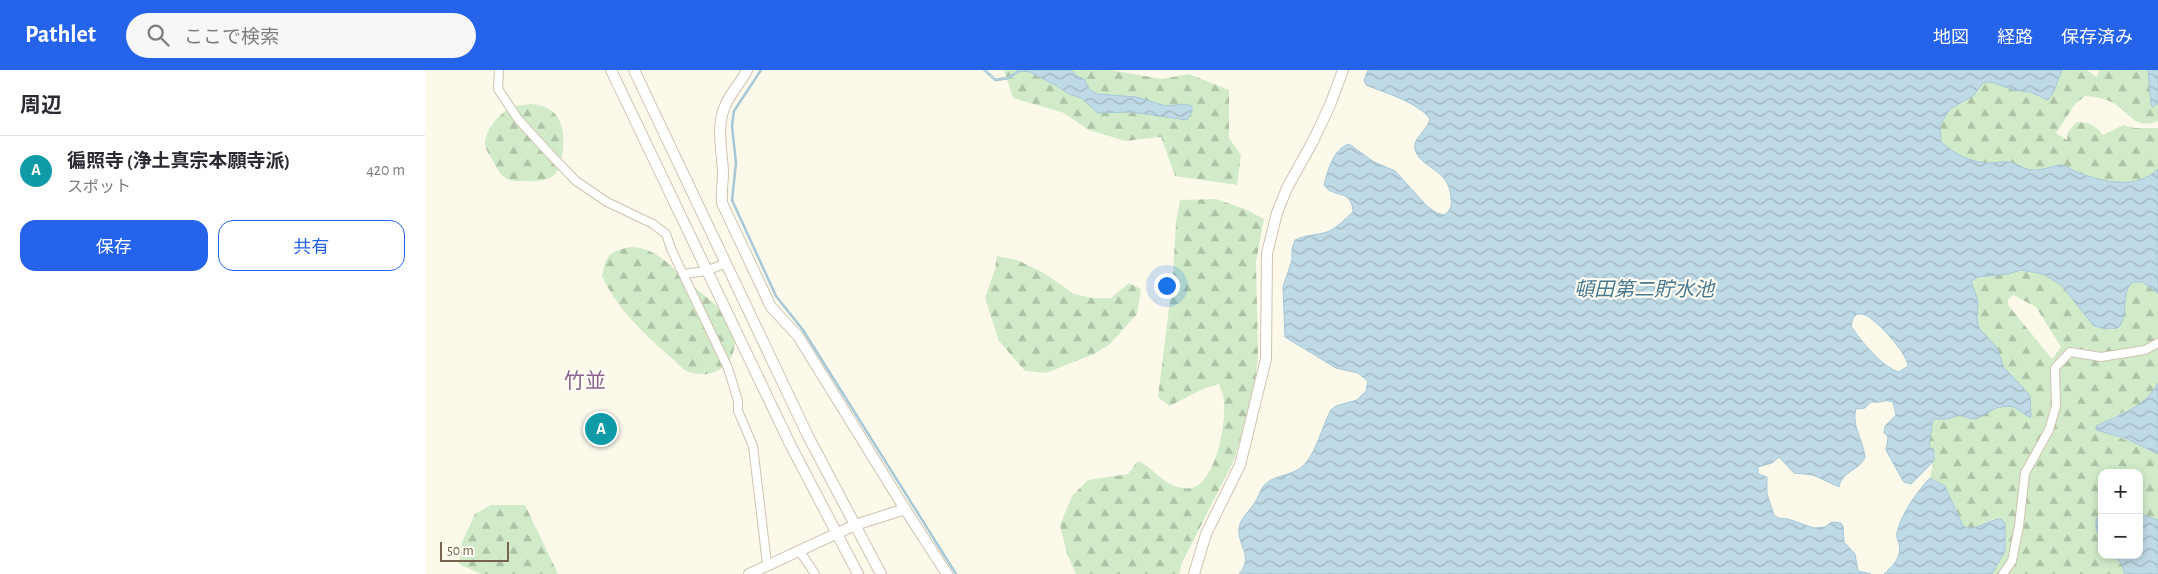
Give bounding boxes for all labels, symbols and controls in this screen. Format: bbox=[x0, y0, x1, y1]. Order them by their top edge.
search box bbox=[126, 13, 476, 58]
icon: search bbox=[144, 21, 172, 49]
text: Pathlet bbox=[25, 23, 96, 47]
text: ここで検索 bbox=[184, 28, 279, 47]
text: 地図 bbox=[1933, 29, 1969, 47]
text: 経路 bbox=[1997, 29, 2033, 47]
text: 保存済み bbox=[2061, 29, 2133, 47]
text: 周辺 bbox=[20, 95, 62, 116]
text: 徧照寺 (浄土真宗本願寺派) bbox=[67, 152, 290, 171]
text: A bbox=[31, 162, 41, 178]
text: 420 m bbox=[366, 162, 405, 178]
text: スポット bbox=[67, 179, 131, 195]
button: 保存 bbox=[20, 220, 208, 271]
button: 共有 bbox=[218, 220, 405, 271]
your location bbox=[1154, 273, 1180, 299]
water label: 頓田第二貯水池 bbox=[1574, 279, 1716, 300]
district label: 竹並 bbox=[564, 370, 606, 392]
pin: A bbox=[585, 410, 617, 448]
map controls bbox=[2098, 469, 2143, 559]
button: + bbox=[2098, 469, 2143, 514]
button: − bbox=[2098, 514, 2143, 559]
scale bar bbox=[440, 539, 509, 562]
text: 50 m bbox=[447, 544, 474, 558]

